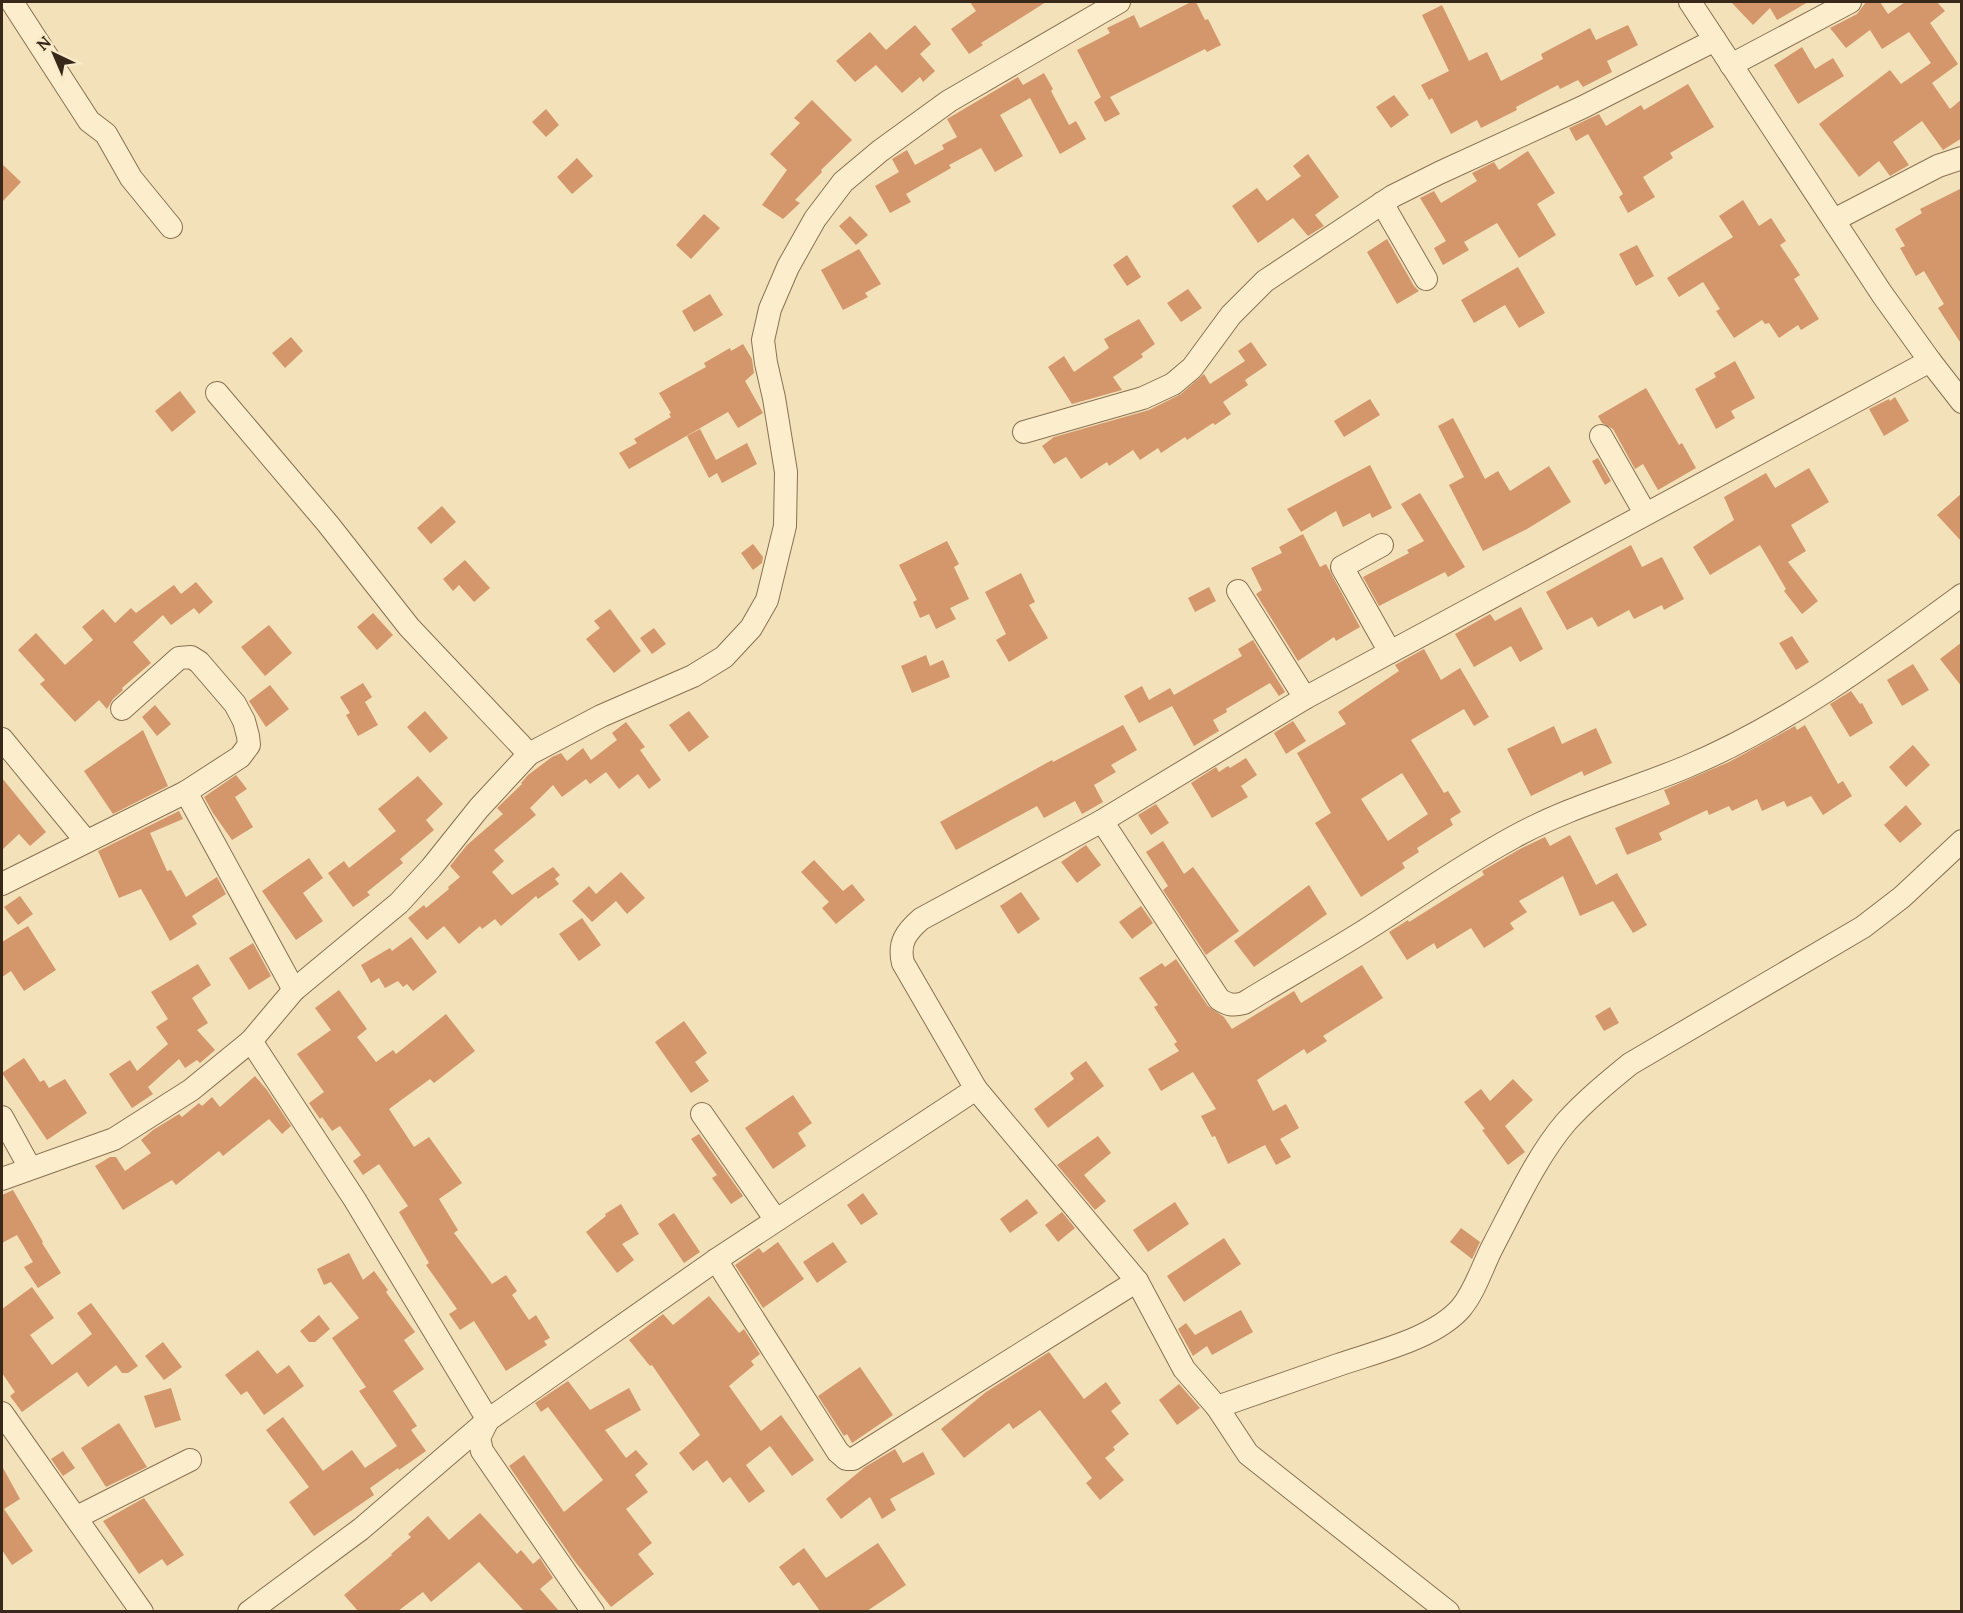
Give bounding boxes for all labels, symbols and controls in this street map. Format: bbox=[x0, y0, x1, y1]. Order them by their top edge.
north arrow bbox=[24, 24, 84, 84]
text: N bbox=[32, 32, 55, 55]

